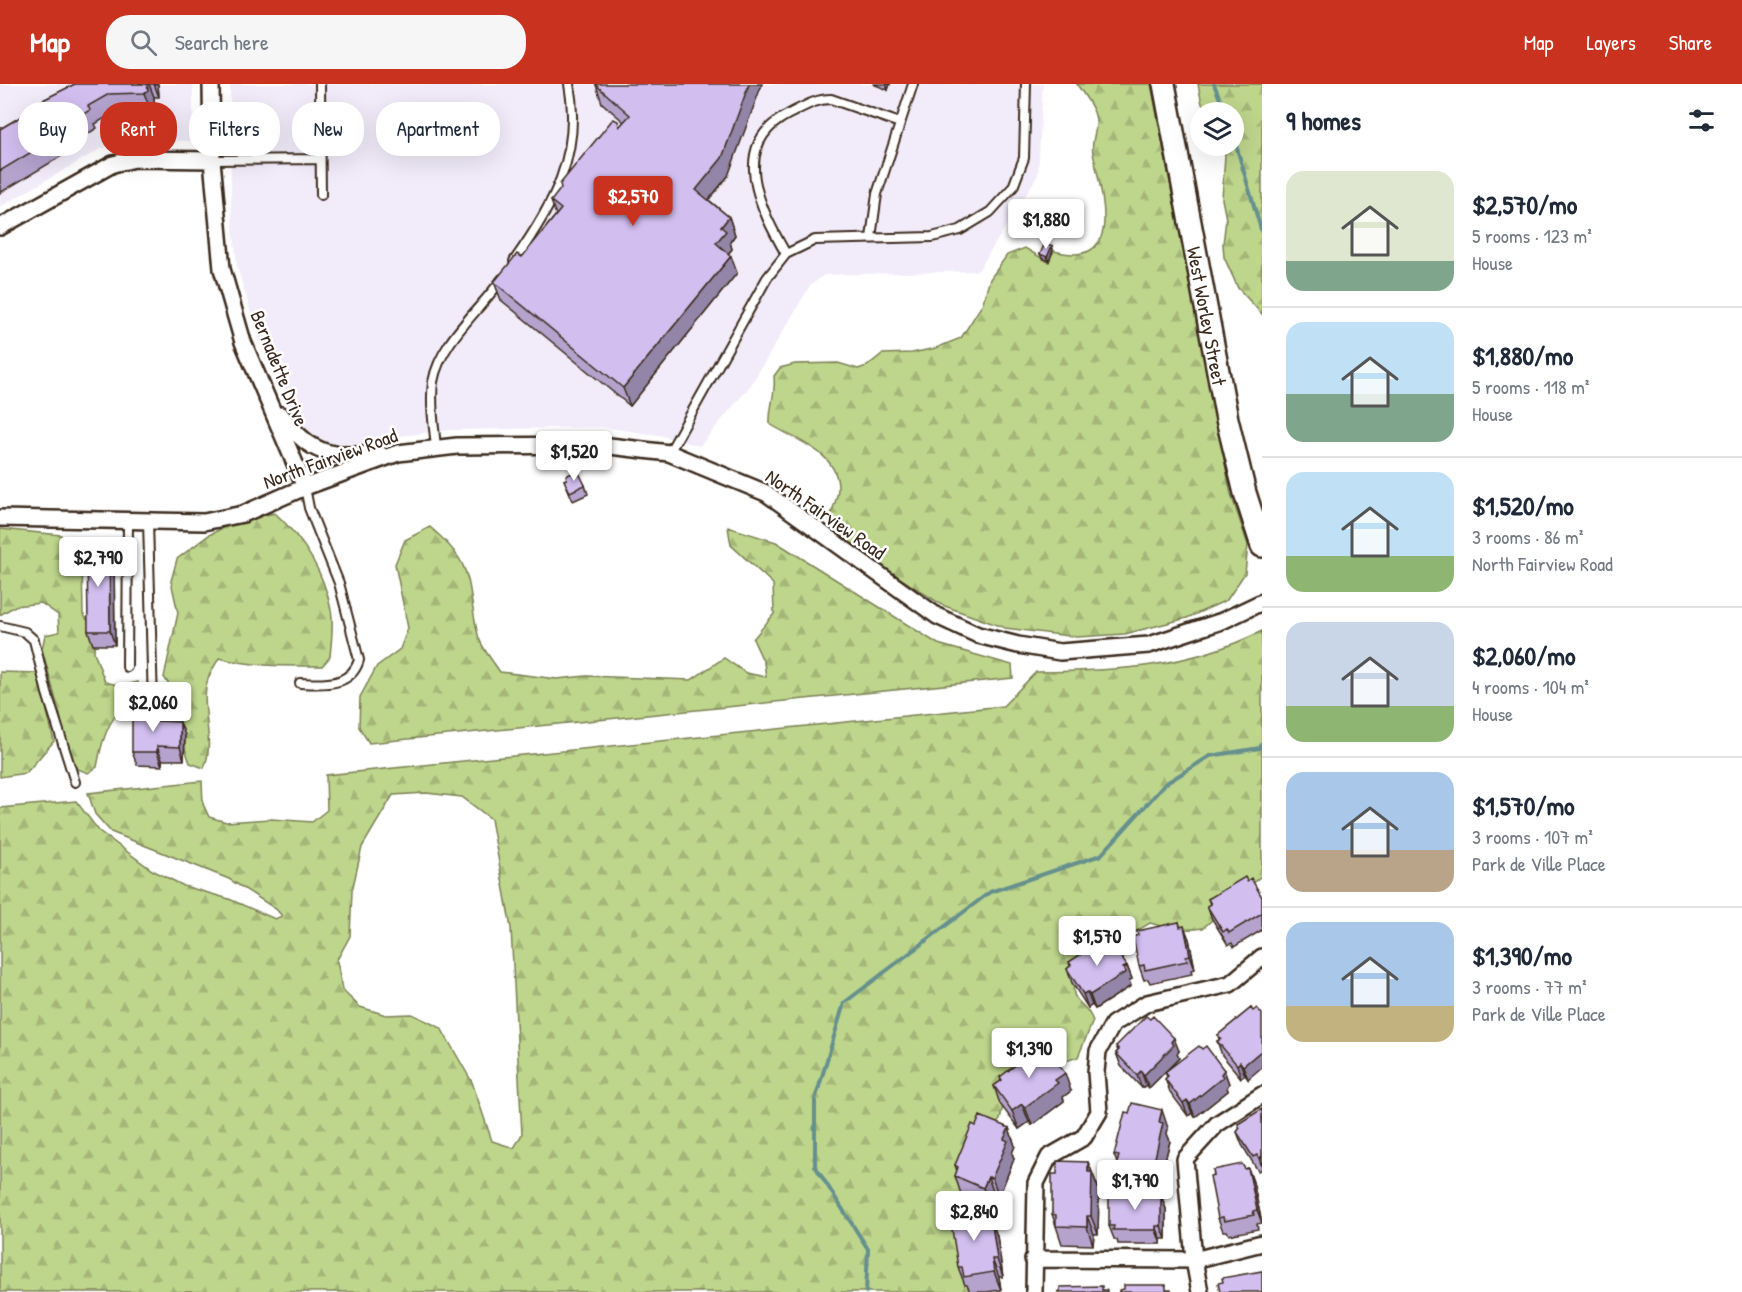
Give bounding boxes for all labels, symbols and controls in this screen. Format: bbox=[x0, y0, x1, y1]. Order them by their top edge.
search box bbox=[106, 15, 526, 69]
text: Map bbox=[30, 23, 70, 61]
icon: search bbox=[127, 26, 160, 59]
text: Search here bbox=[175, 27, 269, 57]
text: Map bbox=[1524, 28, 1553, 57]
text: Layers bbox=[1586, 28, 1636, 57]
text: Share bbox=[1669, 28, 1712, 57]
chip: Buy bbox=[18, 102, 88, 156]
chip: Rent bbox=[100, 102, 177, 156]
chip: Filters bbox=[189, 102, 280, 156]
chip: New bbox=[292, 102, 364, 156]
chip: Apartment bbox=[376, 102, 500, 156]
map controls bbox=[1190, 102, 1244, 156]
button: layers bbox=[1190, 102, 1244, 156]
text: 9 homes bbox=[1286, 103, 1361, 138]
icon: filters bbox=[1685, 104, 1718, 137]
pin: $2,570 bbox=[584, 176, 682, 227]
text: $2,570 bbox=[608, 182, 658, 209]
text: $2,570/mo bbox=[1472, 187, 1577, 222]
icon: home bbox=[1334, 195, 1406, 267]
pin: $1,880 bbox=[997, 199, 1095, 250]
text: $1,880 bbox=[1022, 205, 1070, 232]
text: 5 rooms · 123 m² bbox=[1472, 222, 1592, 249]
street label: West Worley Street bbox=[1181, 244, 1234, 389]
text: House bbox=[1472, 249, 1513, 276]
street label: Bernadette Drive bbox=[245, 306, 315, 430]
text: $1,880/mo bbox=[1472, 338, 1573, 373]
icon: home bbox=[1334, 346, 1406, 418]
text: 5 rooms · 118 m² bbox=[1472, 373, 1589, 400]
text: House bbox=[1472, 400, 1513, 427]
street label: North Fairview Road bbox=[259, 421, 401, 495]
pin: $1,520 bbox=[525, 431, 623, 482]
text: $1,520 bbox=[550, 437, 598, 464]
street label: North Fairview Road bbox=[761, 463, 892, 566]
text: $1,520/mo bbox=[1472, 488, 1574, 523]
icon: home bbox=[1334, 496, 1406, 568]
text: 3 rooms · 86 m² bbox=[1472, 523, 1583, 550]
pin: $2,790 bbox=[49, 537, 147, 588]
text: $2,790 bbox=[73, 543, 123, 570]
text: North Fairview Road bbox=[1472, 550, 1613, 577]
text: $2,060/mo bbox=[1472, 638, 1575, 673]
icon: home bbox=[1334, 646, 1406, 718]
text: 4 rooms · 104 m² bbox=[1472, 673, 1589, 700]
pin: $2,060 bbox=[104, 682, 202, 733]
text: $2,060 bbox=[128, 688, 178, 715]
text: House bbox=[1472, 700, 1513, 727]
text: $1,570/mo bbox=[1472, 788, 1575, 823]
icon: home bbox=[1334, 796, 1406, 868]
text: 3 rooms · 107 m² bbox=[1472, 823, 1593, 850]
text: Park de Ville Place bbox=[1472, 850, 1606, 877]
pin: $1,570 bbox=[1048, 916, 1146, 967]
text: $1,570 bbox=[1073, 922, 1121, 949]
text: $1,390/mo bbox=[1472, 938, 1572, 973]
icon: home bbox=[1334, 946, 1406, 1018]
text: 3 rooms · 77 m² bbox=[1472, 973, 1586, 1000]
text: Park de Ville Place bbox=[1472, 1000, 1606, 1027]
pin: $1,390 bbox=[980, 1028, 1078, 1079]
text: $1,390 bbox=[1006, 1034, 1052, 1061]
pin: $1,790 bbox=[1086, 1160, 1184, 1211]
text: $1,790 bbox=[1111, 1166, 1159, 1193]
pin: $2,840 bbox=[925, 1191, 1023, 1242]
text: $2,840 bbox=[950, 1197, 998, 1224]

